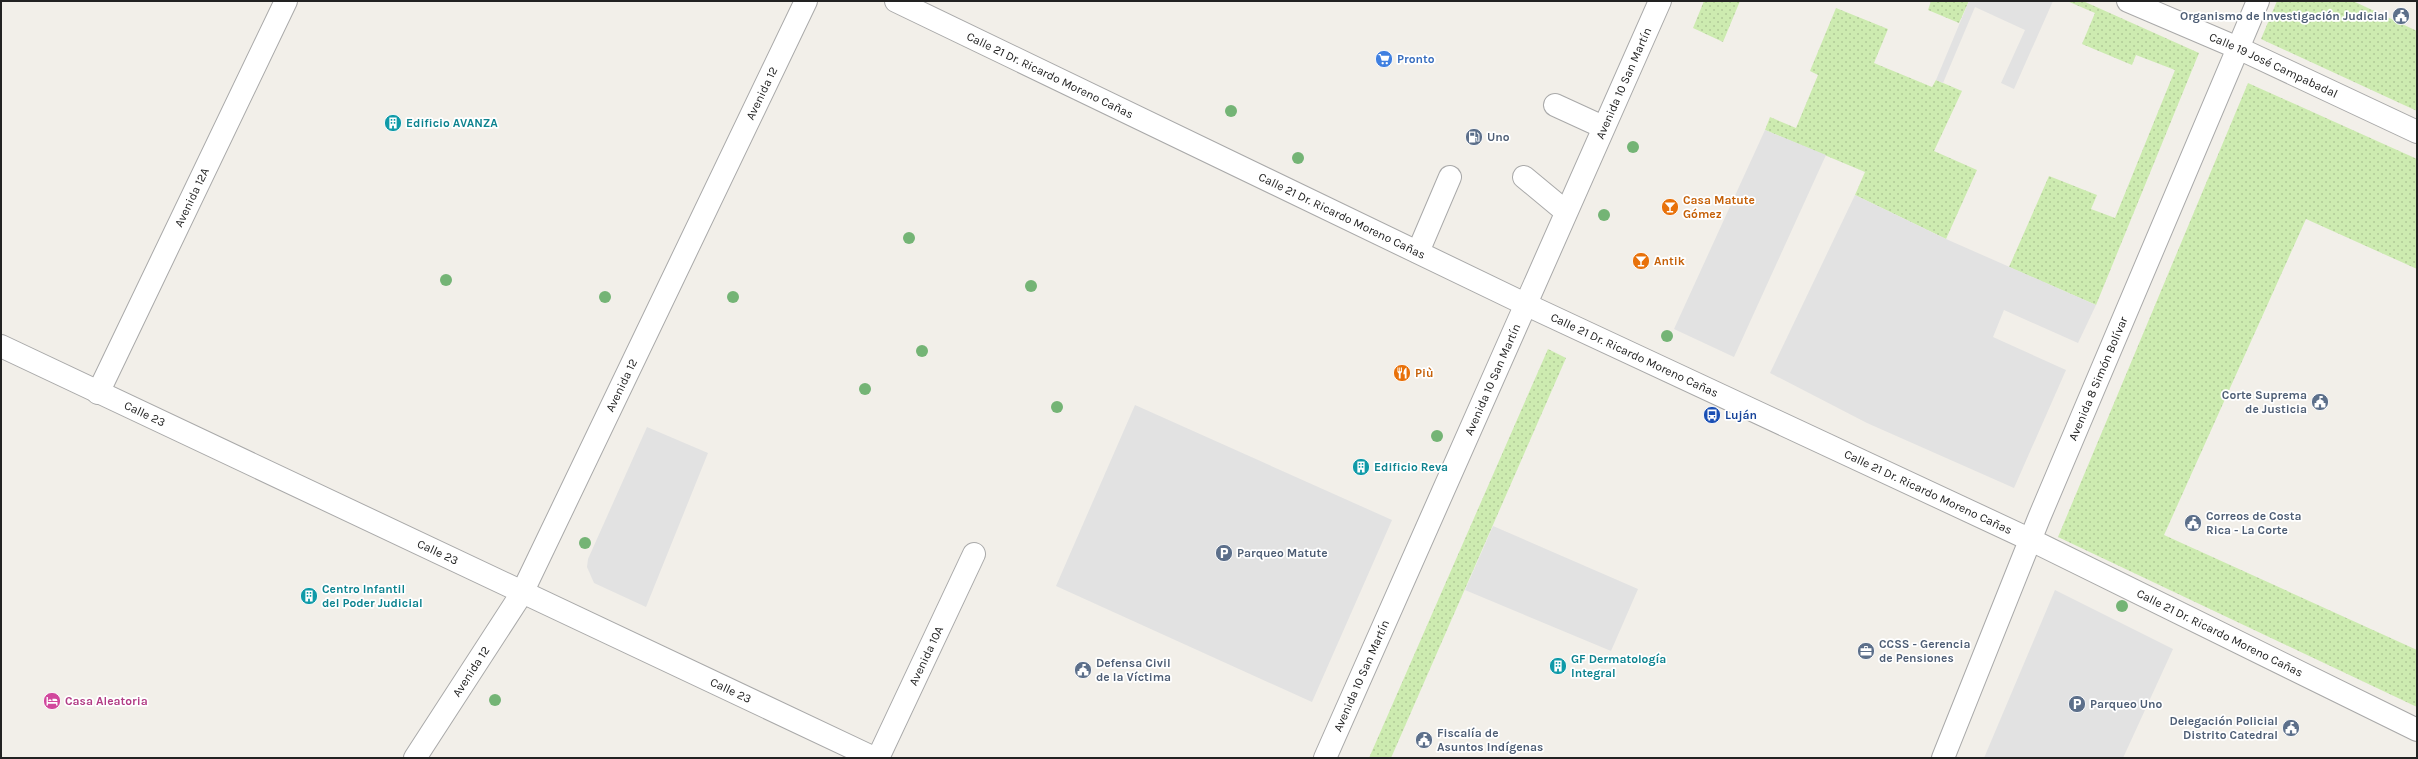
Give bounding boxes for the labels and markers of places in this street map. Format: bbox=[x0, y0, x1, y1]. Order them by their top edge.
public building icon: Organismo de Investigación Judicial bbox=[2391, 6, 2411, 26]
place label: Organismo de Investigación Judicial bbox=[2180, 9, 2388, 23]
supermarket icon: Pronto bbox=[1374, 49, 1394, 69]
place label: Pronto bbox=[1397, 52, 1435, 66]
building icon: Edificio AVANZA bbox=[383, 113, 403, 133]
place label: Edificio AVANZA bbox=[406, 116, 498, 130]
fuel station icon: Uno bbox=[1464, 127, 1484, 147]
place label: Uno bbox=[1487, 130, 1510, 144]
place label: Casa Matute Gómez bbox=[1683, 193, 1755, 221]
bar icon: Casa Matute Gómez bbox=[1660, 197, 1680, 217]
bar icon: Antik bbox=[1631, 251, 1651, 271]
place label: Antik bbox=[1654, 254, 1685, 268]
restaurant icon: Più bbox=[1392, 363, 1412, 383]
place label: Più bbox=[1415, 366, 1433, 380]
place label: Corte Suprema de Justicia bbox=[2222, 388, 2307, 416]
public building icon: Corte Suprema de Justicia bbox=[2310, 392, 2330, 412]
bus stop icon: Luján bbox=[1702, 405, 1722, 425]
place label: Luján bbox=[1725, 408, 1757, 422]
building icon: Edificio Reva bbox=[1351, 457, 1371, 477]
place label: Edificio Reva bbox=[1374, 460, 1448, 474]
place label: Correos de Costa Rica - La Corte bbox=[2206, 509, 2302, 537]
public building icon: Correos de Costa Rica - La Corte bbox=[2183, 513, 2203, 533]
parking icon: Parqueo Matute bbox=[1214, 543, 1234, 563]
place label: Parqueo Matute bbox=[1237, 546, 1328, 560]
place label: Centro Infantil del Poder Judicial bbox=[322, 582, 423, 610]
building icon: Centro Infantil del Poder Judicial bbox=[299, 586, 319, 606]
place label: CCSS - Gerencia de Pensiones bbox=[1879, 637, 1970, 665]
office icon: CCSS - Gerencia de Pensiones bbox=[1856, 641, 1876, 661]
place label: GF Dermatología Integral bbox=[1571, 652, 1666, 680]
place label: Defensa Civil de la Víctima bbox=[1096, 656, 1171, 684]
building icon: GF Dermatología Integral bbox=[1548, 656, 1568, 676]
public building icon: Defensa Civil de la Víctima bbox=[1073, 660, 1093, 680]
hotel icon: Casa Aleatoria bbox=[42, 691, 62, 711]
place label: Casa Aleatoria bbox=[65, 694, 148, 708]
parking icon: Parqueo Uno bbox=[2067, 694, 2087, 714]
place label: Parqueo Uno bbox=[2090, 697, 2162, 711]
place label: Delegación Policial Distrito Catedral bbox=[2169, 714, 2278, 742]
public building icon: Delegación Policial Distrito Catedral bbox=[2281, 718, 2301, 738]
place label: Fiscalía de Asuntos Indígenas bbox=[1437, 726, 1543, 754]
public building icon: Fiscalía de Asuntos Indígenas bbox=[1414, 730, 1434, 750]

